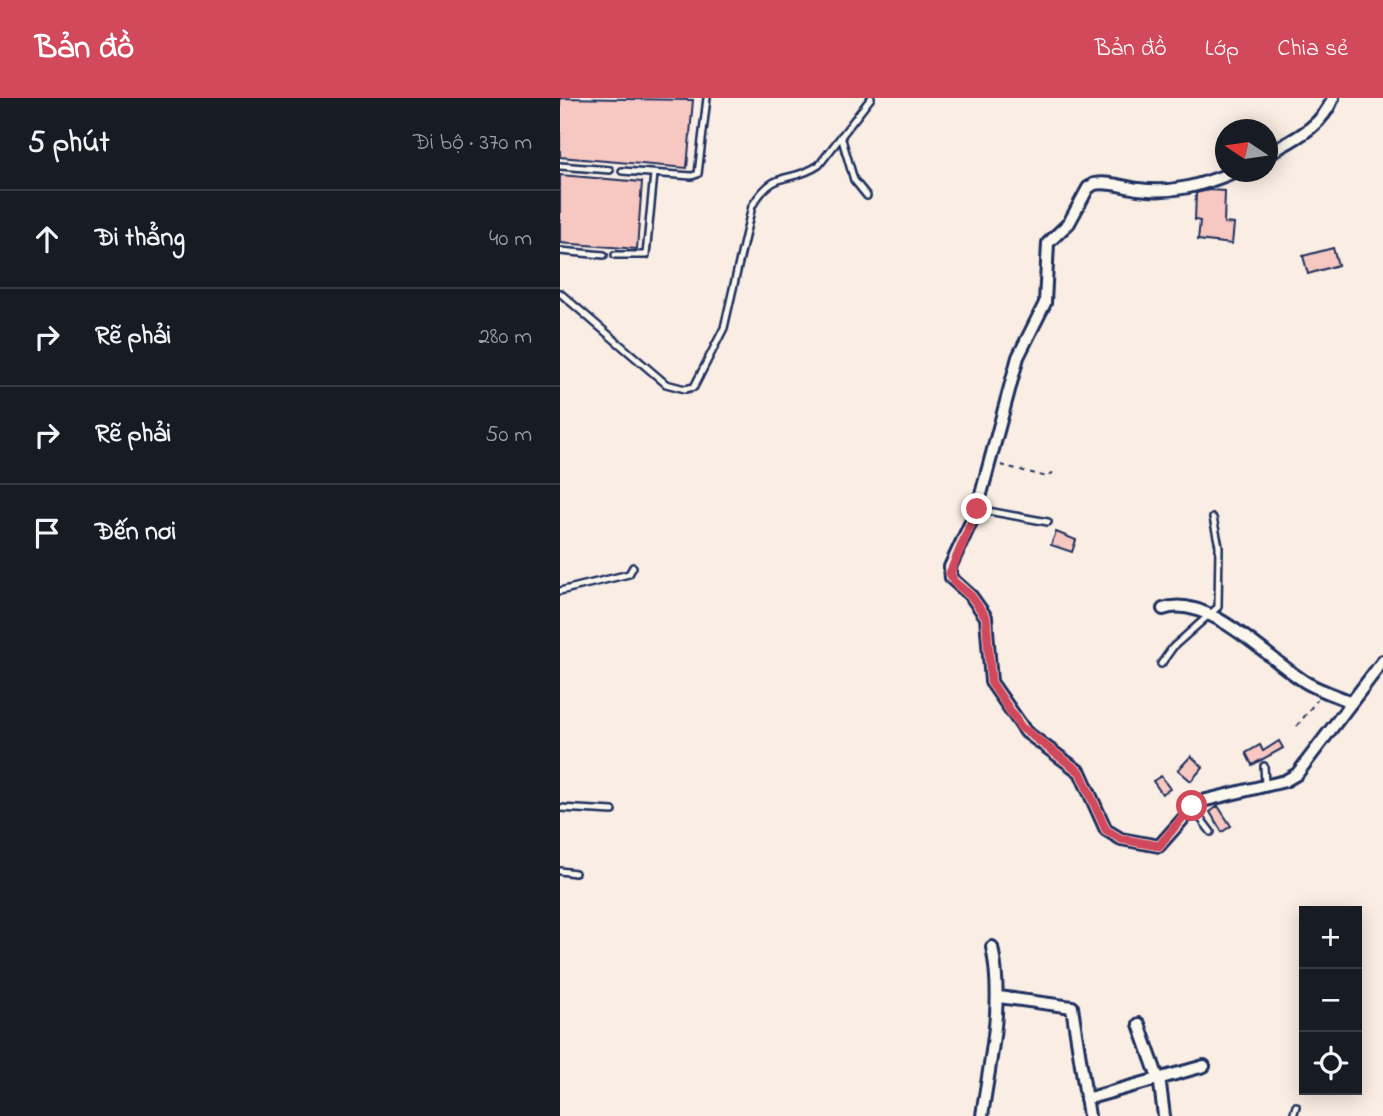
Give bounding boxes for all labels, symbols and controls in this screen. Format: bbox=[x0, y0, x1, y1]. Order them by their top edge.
text: Bản đồ bbox=[35, 25, 134, 73]
text: Bản đồ bbox=[1095, 32, 1167, 67]
text: Lớp bbox=[1205, 32, 1239, 67]
text: Chia sẻ bbox=[1277, 32, 1348, 67]
north arrow bbox=[1215, 119, 1278, 182]
text: 5 phút bbox=[28, 122, 109, 166]
text: Đi bộ · 370 m bbox=[413, 127, 532, 160]
icon: ahead bbox=[28, 220, 66, 258]
text: Đi thẳng bbox=[95, 220, 185, 258]
text: 40 m bbox=[489, 223, 532, 256]
icon: right bbox=[28, 318, 66, 356]
text: Rẽ phải bbox=[95, 318, 171, 356]
text: 280 m bbox=[478, 321, 532, 354]
icon: right bbox=[28, 416, 66, 454]
text: Rẽ phải bbox=[95, 416, 171, 454]
text: 50 m bbox=[485, 419, 532, 452]
route end bbox=[961, 493, 992, 524]
icon: arrive bbox=[28, 514, 66, 552]
text: Đến nơi bbox=[95, 514, 176, 552]
route start bbox=[1176, 790, 1207, 821]
map controls bbox=[1299, 906, 1362, 1095]
button: + bbox=[1299, 906, 1362, 969]
button: − bbox=[1299, 969, 1362, 1032]
button: locate bbox=[1299, 1032, 1362, 1095]

